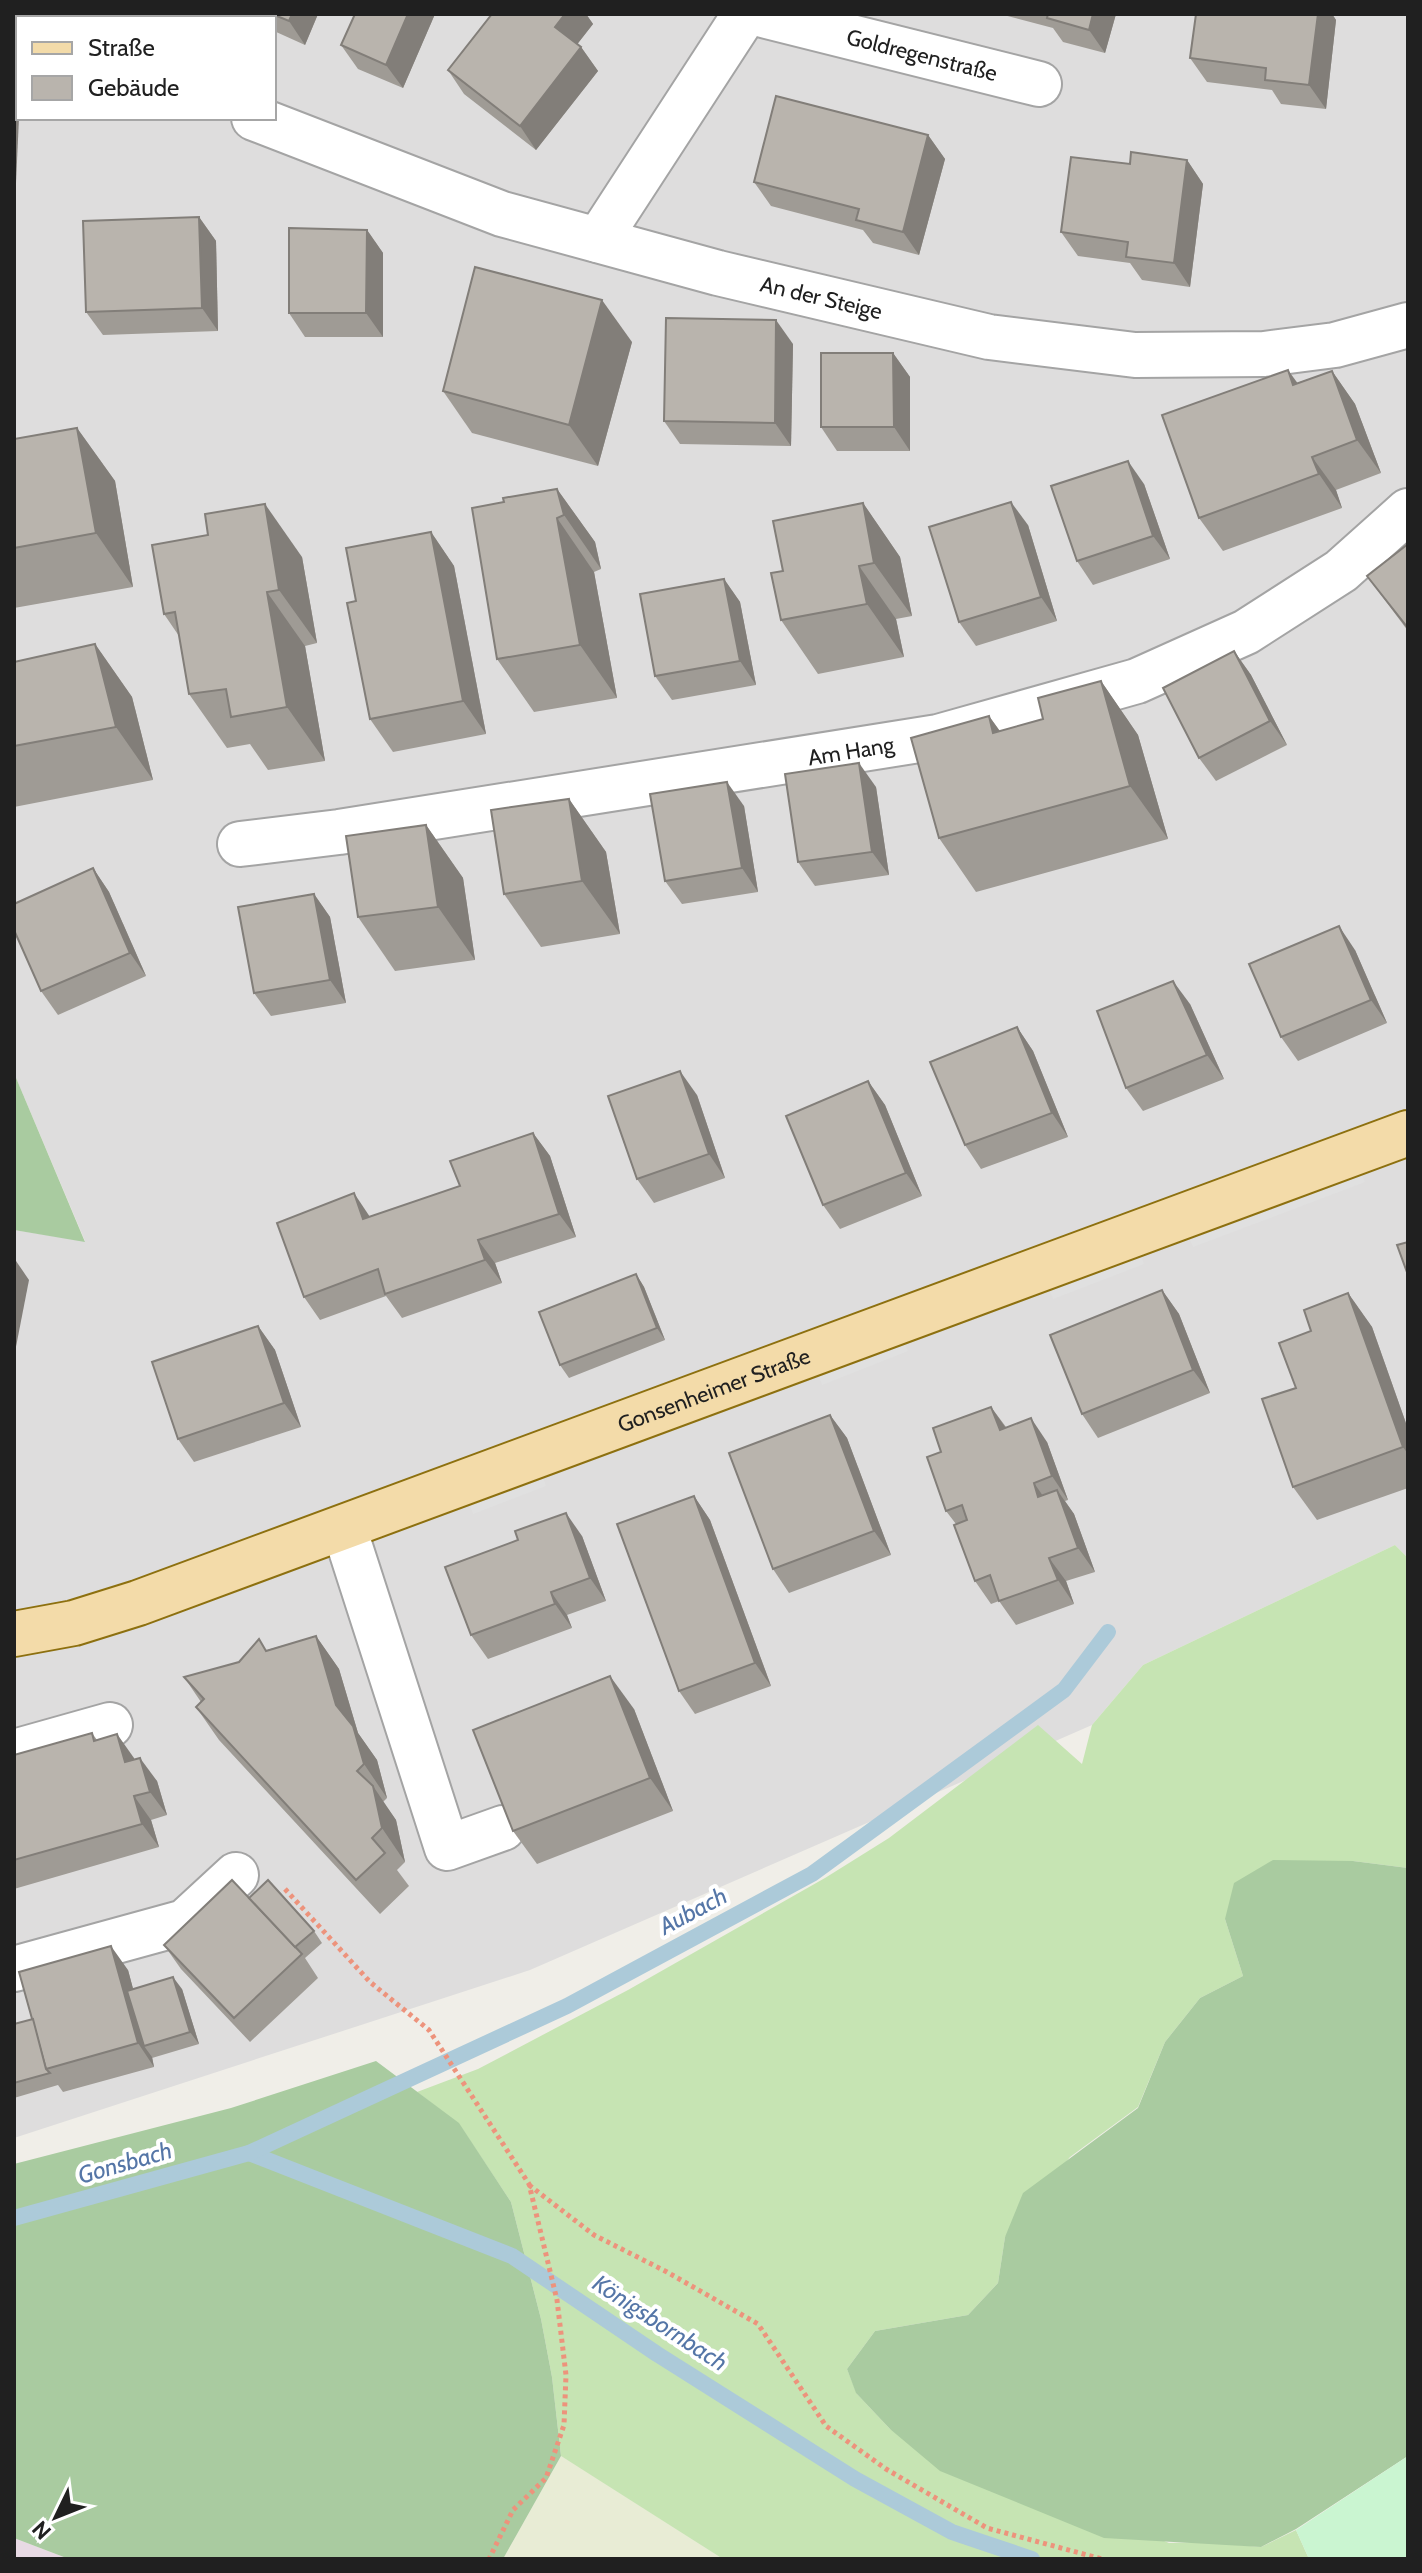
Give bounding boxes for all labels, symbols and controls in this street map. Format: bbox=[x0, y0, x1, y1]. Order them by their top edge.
legend bbox=[16, 16, 276, 120]
street label: Goldregenstraße bbox=[844, 23, 1000, 87]
text: Straße bbox=[88, 33, 155, 62]
text: Gebäude bbox=[88, 73, 179, 102]
street label: An der Steige bbox=[758, 270, 885, 325]
street label: Am Hang bbox=[806, 731, 897, 771]
street label: Gonsenheimer Straße bbox=[614, 1342, 814, 1438]
water label: Aubach bbox=[653, 1881, 732, 1941]
water label: Gonsbach bbox=[75, 2135, 175, 2190]
water label: Königsbornbach bbox=[588, 2268, 733, 2377]
north arrow bbox=[16, 2477, 96, 2557]
text: N bbox=[27, 2515, 57, 2545]

